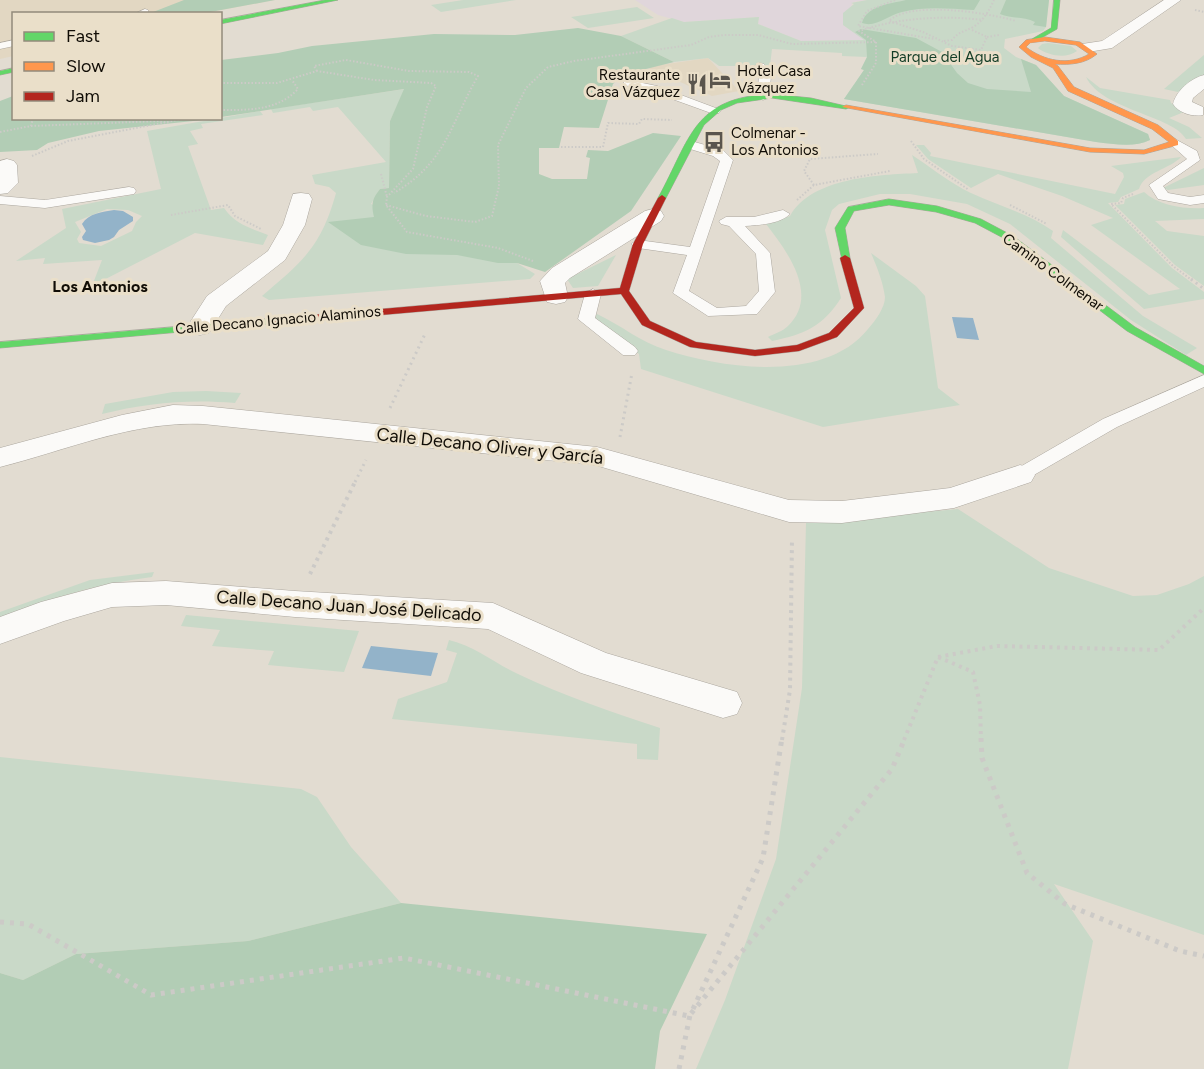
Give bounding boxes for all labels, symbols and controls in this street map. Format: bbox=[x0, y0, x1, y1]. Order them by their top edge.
legend bbox=[12, 12, 222, 120]
text: Fast bbox=[66, 25, 100, 47]
park label: Parque del Agua bbox=[890, 48, 1000, 66]
text: Slow bbox=[66, 55, 105, 77]
place label: Hotel Casa Vázquez bbox=[737, 62, 811, 97]
place label: Restaurante Casa Vázquez bbox=[586, 66, 680, 101]
hotel icon: Hotel Casa Vázquez bbox=[708, 68, 732, 92]
restaurant icon: Restaurante Casa Vázquez bbox=[685, 72, 709, 96]
text: Jam bbox=[66, 85, 100, 107]
place label: Colmenar - Los Antonios bbox=[731, 124, 819, 159]
bus stop icon: Colmenar - Los Antonios bbox=[702, 130, 726, 154]
street label: Camino Colmenar bbox=[999, 229, 1107, 315]
district label: Los Antonios bbox=[52, 277, 148, 296]
street label: Calle Decano Ignacio Alaminos bbox=[174, 302, 382, 338]
street label: Calle Decano Oliver y García bbox=[375, 423, 605, 469]
street label: Calle Decano Juan José Delicado bbox=[216, 586, 482, 626]

